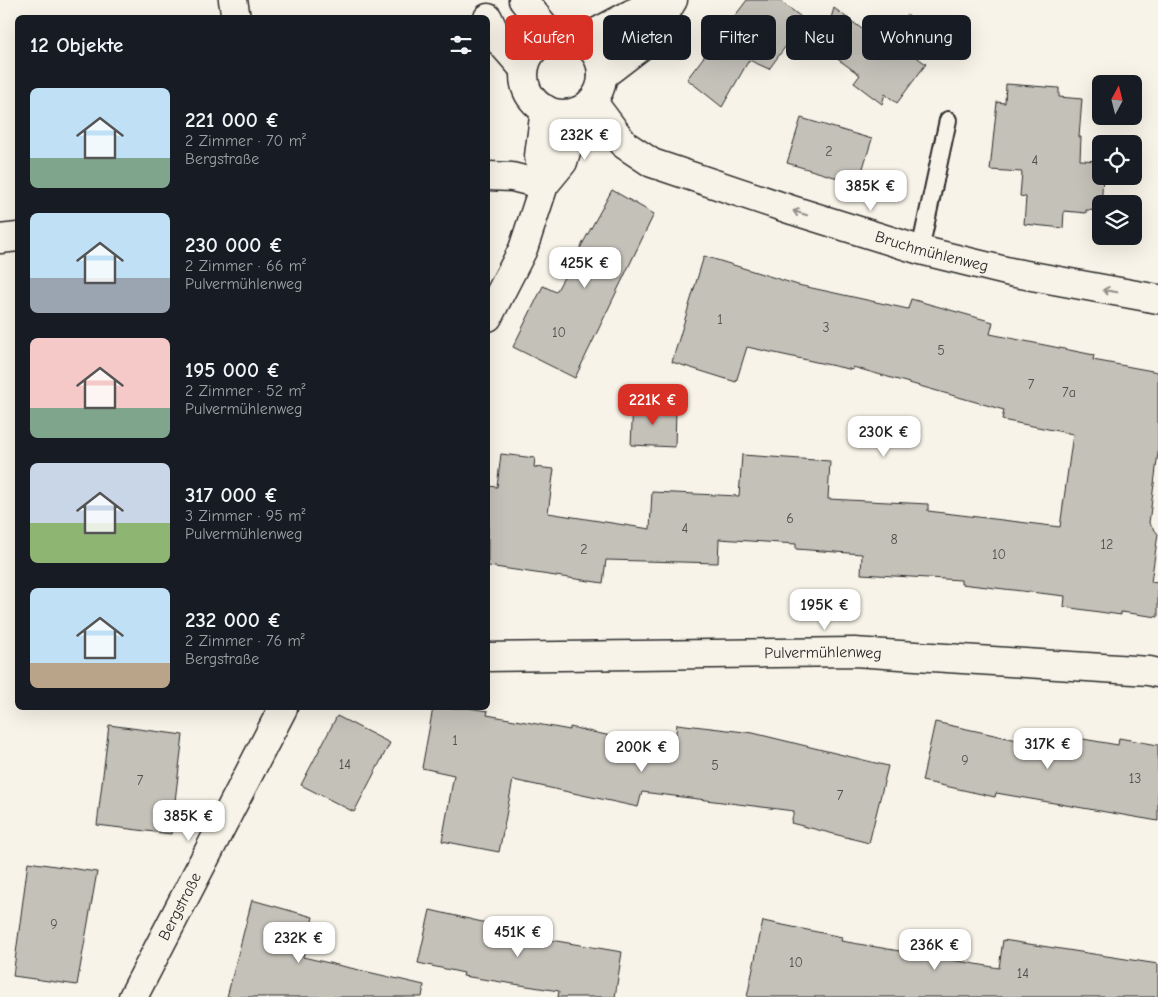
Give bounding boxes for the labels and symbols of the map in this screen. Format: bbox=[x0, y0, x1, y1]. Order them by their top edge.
north arrow bbox=[1092, 75, 1142, 125]
pin: 232K € bbox=[544, 119, 626, 161]
house number: 2 bbox=[825, 143, 833, 160]
house number: 4 bbox=[1032, 152, 1039, 169]
pin: 385K € bbox=[830, 170, 912, 212]
one-way arrow bbox=[792, 207, 808, 217]
street label: Bruchmühlenweg bbox=[873, 227, 990, 275]
pin: 425K € bbox=[544, 246, 626, 289]
one-way arrow bbox=[1102, 286, 1118, 296]
house number: 1 bbox=[717, 311, 723, 328]
house number: 3 bbox=[822, 319, 830, 336]
house number: 10 bbox=[552, 324, 566, 341]
house number: 5 bbox=[937, 342, 945, 359]
house number: 7 bbox=[1028, 376, 1035, 393]
pin: 221K € bbox=[612, 384, 694, 426]
house number: 7a bbox=[1062, 384, 1076, 401]
pin: 230K € bbox=[843, 416, 925, 458]
house number: 6 bbox=[786, 510, 794, 527]
house number: 4 bbox=[682, 520, 689, 537]
house number: 8 bbox=[890, 531, 898, 548]
house number: 12 bbox=[1101, 536, 1113, 553]
house number: 2 bbox=[580, 541, 588, 558]
house number: 10 bbox=[992, 546, 1006, 563]
pin: 195K € bbox=[784, 588, 866, 631]
street label: Pulvermühlenweg bbox=[764, 643, 882, 663]
pin: 317K € bbox=[1007, 728, 1089, 770]
pin: 200K € bbox=[601, 730, 683, 773]
house number: 1 bbox=[452, 732, 458, 749]
house number: 9 bbox=[961, 752, 969, 769]
house number: 14 bbox=[339, 756, 351, 773]
house number: 5 bbox=[711, 757, 719, 774]
house number: 13 bbox=[1129, 770, 1141, 787]
house number: 7 bbox=[137, 772, 144, 789]
house number: 7 bbox=[837, 787, 844, 804]
pin: 385K € bbox=[148, 800, 230, 842]
street label: Bergstraße bbox=[155, 869, 205, 944]
house number: 9 bbox=[50, 916, 58, 933]
pin: 451K € bbox=[477, 916, 559, 958]
pin: 232K € bbox=[258, 922, 340, 964]
pin: 236K € bbox=[894, 928, 976, 971]
house number: 10 bbox=[789, 954, 803, 971]
house number: 14 bbox=[1017, 965, 1029, 982]

